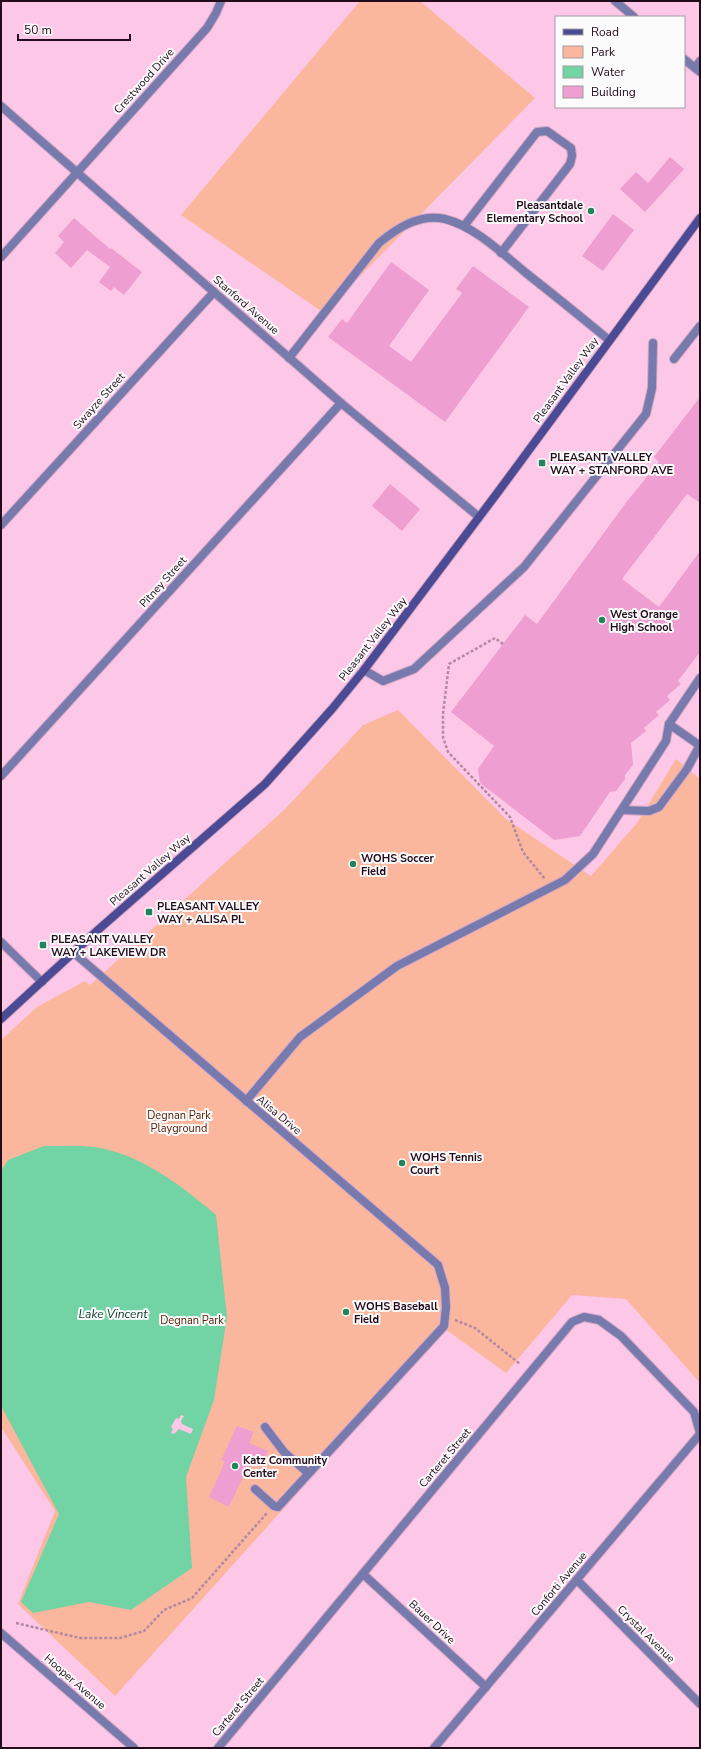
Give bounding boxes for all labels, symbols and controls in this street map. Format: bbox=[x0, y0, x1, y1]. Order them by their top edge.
scale bar bbox=[18, 16, 130, 42]
legend bbox=[555, 16, 685, 108]
text: 50 m bbox=[24, 22, 52, 38]
text: Road bbox=[591, 24, 619, 40]
text: Park bbox=[591, 44, 616, 60]
street label: Crestwood Drive bbox=[111, 45, 177, 117]
text: Water bbox=[591, 64, 625, 80]
text: Building bbox=[591, 84, 636, 100]
place label: Pleasantdale Elementary School bbox=[487, 198, 583, 226]
marker: Pleasantdale Elementary School bbox=[586, 206, 596, 216]
street label: Stanford Avenue bbox=[210, 272, 282, 338]
street label: Pleasant Valley Way bbox=[530, 334, 602, 426]
street label: Swayze Street bbox=[70, 370, 128, 432]
place label: PLEASANT VALLEY WAY + STANFORD AVE bbox=[550, 450, 673, 478]
marker: PLEASANT VALLEY WAY + STANFORD AVE bbox=[537, 458, 547, 468]
street label: Pitney Street bbox=[136, 553, 190, 611]
street label: Pleasant Valley Way bbox=[336, 594, 411, 684]
place label: West Orange High School bbox=[610, 607, 678, 635]
marker: West Orange High School bbox=[597, 615, 607, 625]
street label: Pleasant Valley Way bbox=[106, 831, 194, 909]
place label: WOHS Soccer Field bbox=[361, 851, 434, 879]
marker: WOHS Soccer Field bbox=[348, 859, 358, 869]
place label: PLEASANT VALLEY WAY + ALISA PL bbox=[157, 899, 260, 927]
marker: PLEASANT VALLEY WAY + ALISA PL bbox=[144, 907, 154, 917]
place label: PLEASANT VALLEY WAY + LAKEVIEW DR bbox=[51, 932, 166, 960]
marker: PLEASANT VALLEY WAY + LAKEVIEW DR bbox=[38, 940, 48, 950]
street label: Alisa Drive bbox=[254, 1092, 305, 1138]
park label: Degnan Park Playground bbox=[147, 1108, 211, 1136]
place label: WOHS Tennis Court bbox=[410, 1150, 482, 1178]
marker: WOHS Tennis Court bbox=[397, 1158, 407, 1168]
place label: WOHS Baseball Field bbox=[354, 1299, 438, 1327]
water label: Lake Vincent bbox=[79, 1306, 148, 1322]
marker: WOHS Baseball Field bbox=[341, 1307, 351, 1317]
park label: Degnan Park bbox=[160, 1313, 224, 1328]
street label: Carteret Street bbox=[416, 1425, 474, 1491]
place label: Katz Community Center bbox=[243, 1453, 327, 1481]
marker: Katz Community Center bbox=[230, 1461, 240, 1471]
street label: Conforti Avenue bbox=[528, 1548, 591, 1619]
street label: Bauer Drive bbox=[406, 1597, 458, 1647]
street label: Crystal Avenue bbox=[614, 1602, 678, 1666]
street label: Hooper Avenue bbox=[41, 1651, 109, 1713]
street label: Carteret Street bbox=[209, 1674, 267, 1740]

